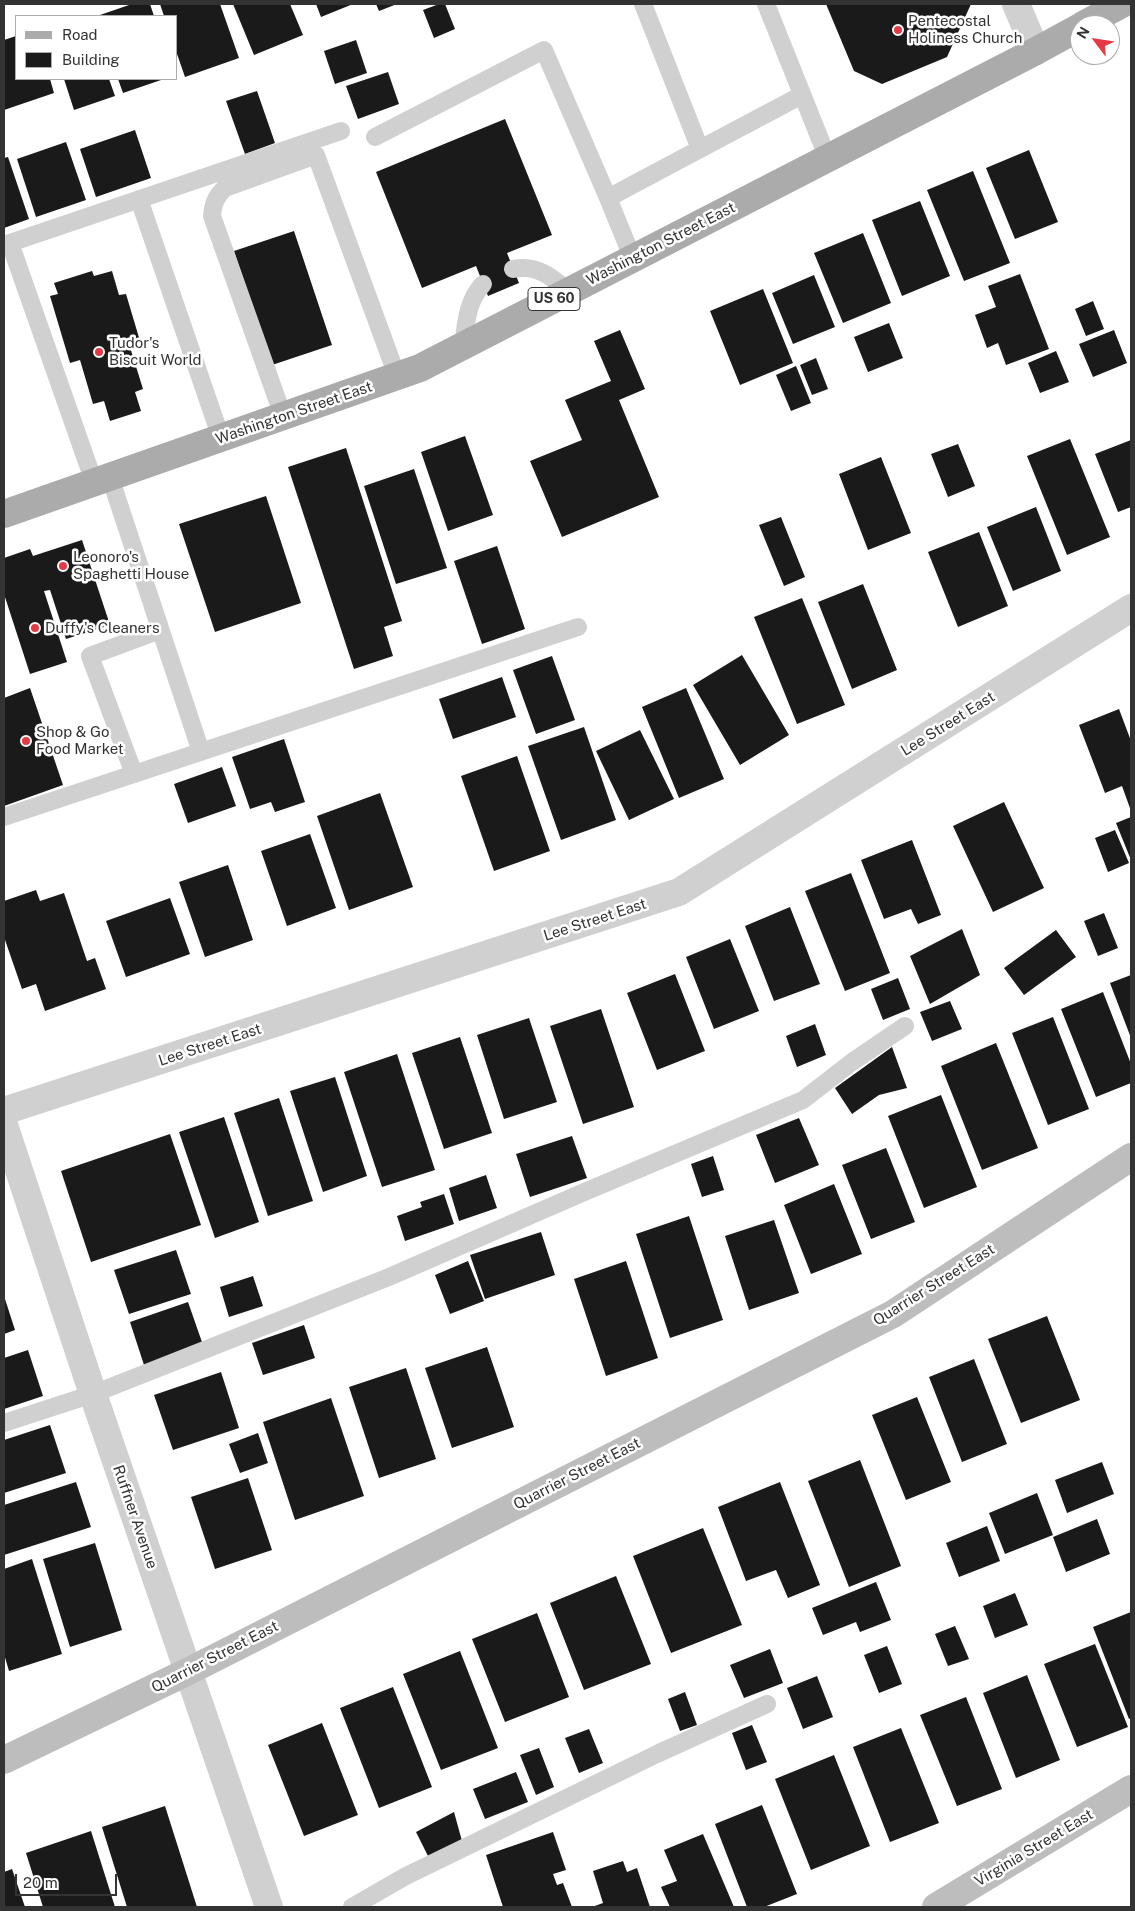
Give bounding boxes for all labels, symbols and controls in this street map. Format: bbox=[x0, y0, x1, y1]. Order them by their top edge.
place label: Pentecostal Holiness Church bbox=[908, 12, 1022, 47]
legend bbox=[15, 15, 178, 80]
north arrow bbox=[1070, 15, 1120, 65]
marker: Pentecostal Holiness Church bbox=[892, 24, 904, 36]
text: N bbox=[1073, 24, 1093, 42]
text: Road bbox=[62, 26, 98, 43]
text: Building bbox=[62, 51, 120, 68]
street label: Washington Street East bbox=[584, 199, 738, 289]
road number: US 60 bbox=[528, 288, 580, 310]
place label: Tudor's Biscuit World bbox=[109, 334, 202, 369]
marker: Tudor's Biscuit World bbox=[93, 346, 105, 358]
street label: Washington Street East bbox=[213, 378, 375, 448]
place label: Leonoro's Spaghetti House bbox=[73, 548, 189, 583]
marker: Leonoro's Spaghetti House bbox=[57, 560, 69, 572]
place label: Duffy's Cleaners bbox=[45, 619, 159, 637]
marker: Duffy's Cleaners bbox=[29, 622, 41, 634]
street label: Lee Street East bbox=[898, 688, 998, 760]
place label: Shop & Go Food Market bbox=[36, 723, 124, 758]
marker: Shop & Go Food Market bbox=[20, 735, 32, 747]
street label: Lee Street East bbox=[541, 895, 649, 945]
street label: Lee Street East bbox=[156, 1020, 264, 1070]
street label: Quarrier Street East bbox=[870, 1240, 998, 1330]
street label: Quarrier Street East bbox=[511, 1434, 643, 1514]
street label: Ruffner Avenue bbox=[109, 1463, 161, 1571]
street label: Quarrier Street East bbox=[149, 1617, 281, 1697]
street label: Virginia Street East bbox=[971, 1805, 1097, 1891]
scale bar bbox=[18, 1864, 120, 1896]
text: 20 m bbox=[23, 1874, 58, 1891]

